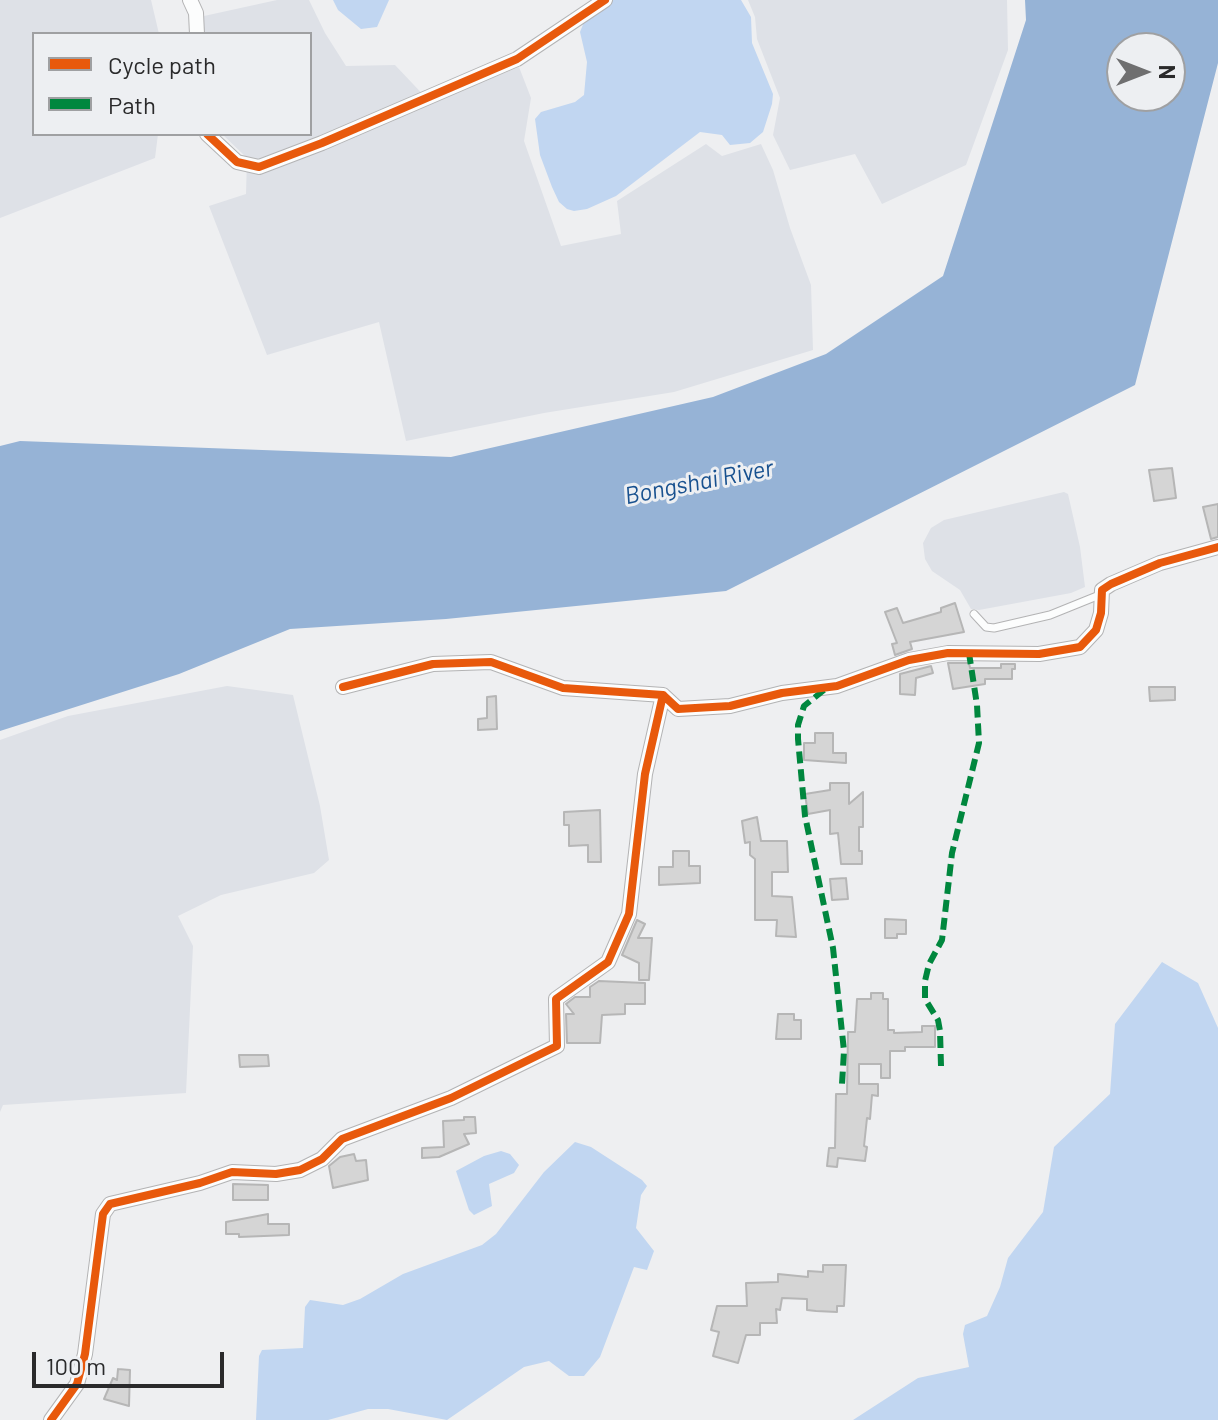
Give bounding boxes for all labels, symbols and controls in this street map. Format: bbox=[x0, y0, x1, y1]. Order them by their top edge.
legend bbox=[32, 32, 312, 136]
north arrow bbox=[1106, 32, 1186, 112]
text: Cycle path bbox=[108, 50, 216, 79]
text: N bbox=[1155, 65, 1181, 79]
text: Path bbox=[108, 90, 156, 119]
water label: Bongshai River bbox=[622, 453, 776, 511]
scale bar bbox=[36, 1336, 228, 1386]
text: 100 m bbox=[46, 1351, 106, 1380]

